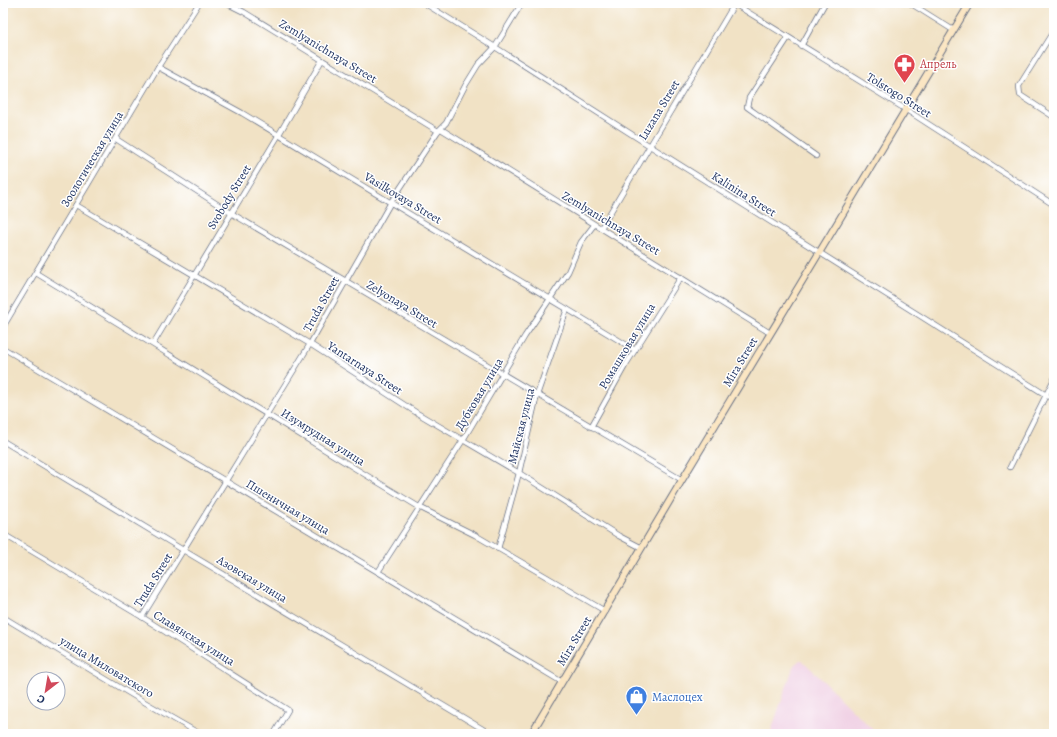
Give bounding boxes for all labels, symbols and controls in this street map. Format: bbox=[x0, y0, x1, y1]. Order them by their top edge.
street label: Zemlyanichnaya Street bbox=[276, 15, 380, 87]
pharmacy icon: Апрель bbox=[892, 51, 918, 84]
place label: Апрель bbox=[919, 56, 957, 72]
street label: Tolstogo Street bbox=[864, 69, 934, 121]
street label: Luzana Street bbox=[635, 77, 683, 143]
street label: Зоологическая улица bbox=[57, 108, 127, 210]
street label: Svobody Street bbox=[203, 162, 255, 232]
street label: Vasilkovaya Street bbox=[360, 168, 445, 227]
street label: Kalinina Street bbox=[709, 168, 779, 220]
street label: Zemlyanichnaya Street bbox=[559, 187, 663, 259]
street label: Truda Street bbox=[299, 273, 343, 335]
street label: Zelyonaya Street bbox=[363, 276, 441, 332]
street label: Ромашковая улица bbox=[595, 300, 659, 392]
street label: Mira Street bbox=[719, 334, 761, 390]
street label: Yantarnaya Street bbox=[323, 337, 406, 398]
street label: Дубковая улица bbox=[451, 355, 507, 433]
street label: Майская улица bbox=[504, 386, 538, 466]
street label: Изумрудная улица bbox=[278, 405, 369, 470]
street label: Пшеничная улица bbox=[243, 476, 333, 539]
street label: Truda Street bbox=[130, 550, 176, 610]
street label: Азовская улица bbox=[213, 551, 291, 607]
street label: Славянская улица bbox=[150, 607, 238, 670]
street label: Mira Street bbox=[553, 613, 595, 669]
street label: улица Миловатского bbox=[56, 632, 157, 701]
north arrow bbox=[26, 671, 66, 711]
shop icon: Маслоцех bbox=[624, 684, 650, 717]
place label: Маслоцех bbox=[652, 689, 703, 705]
text: С bbox=[34, 691, 48, 707]

